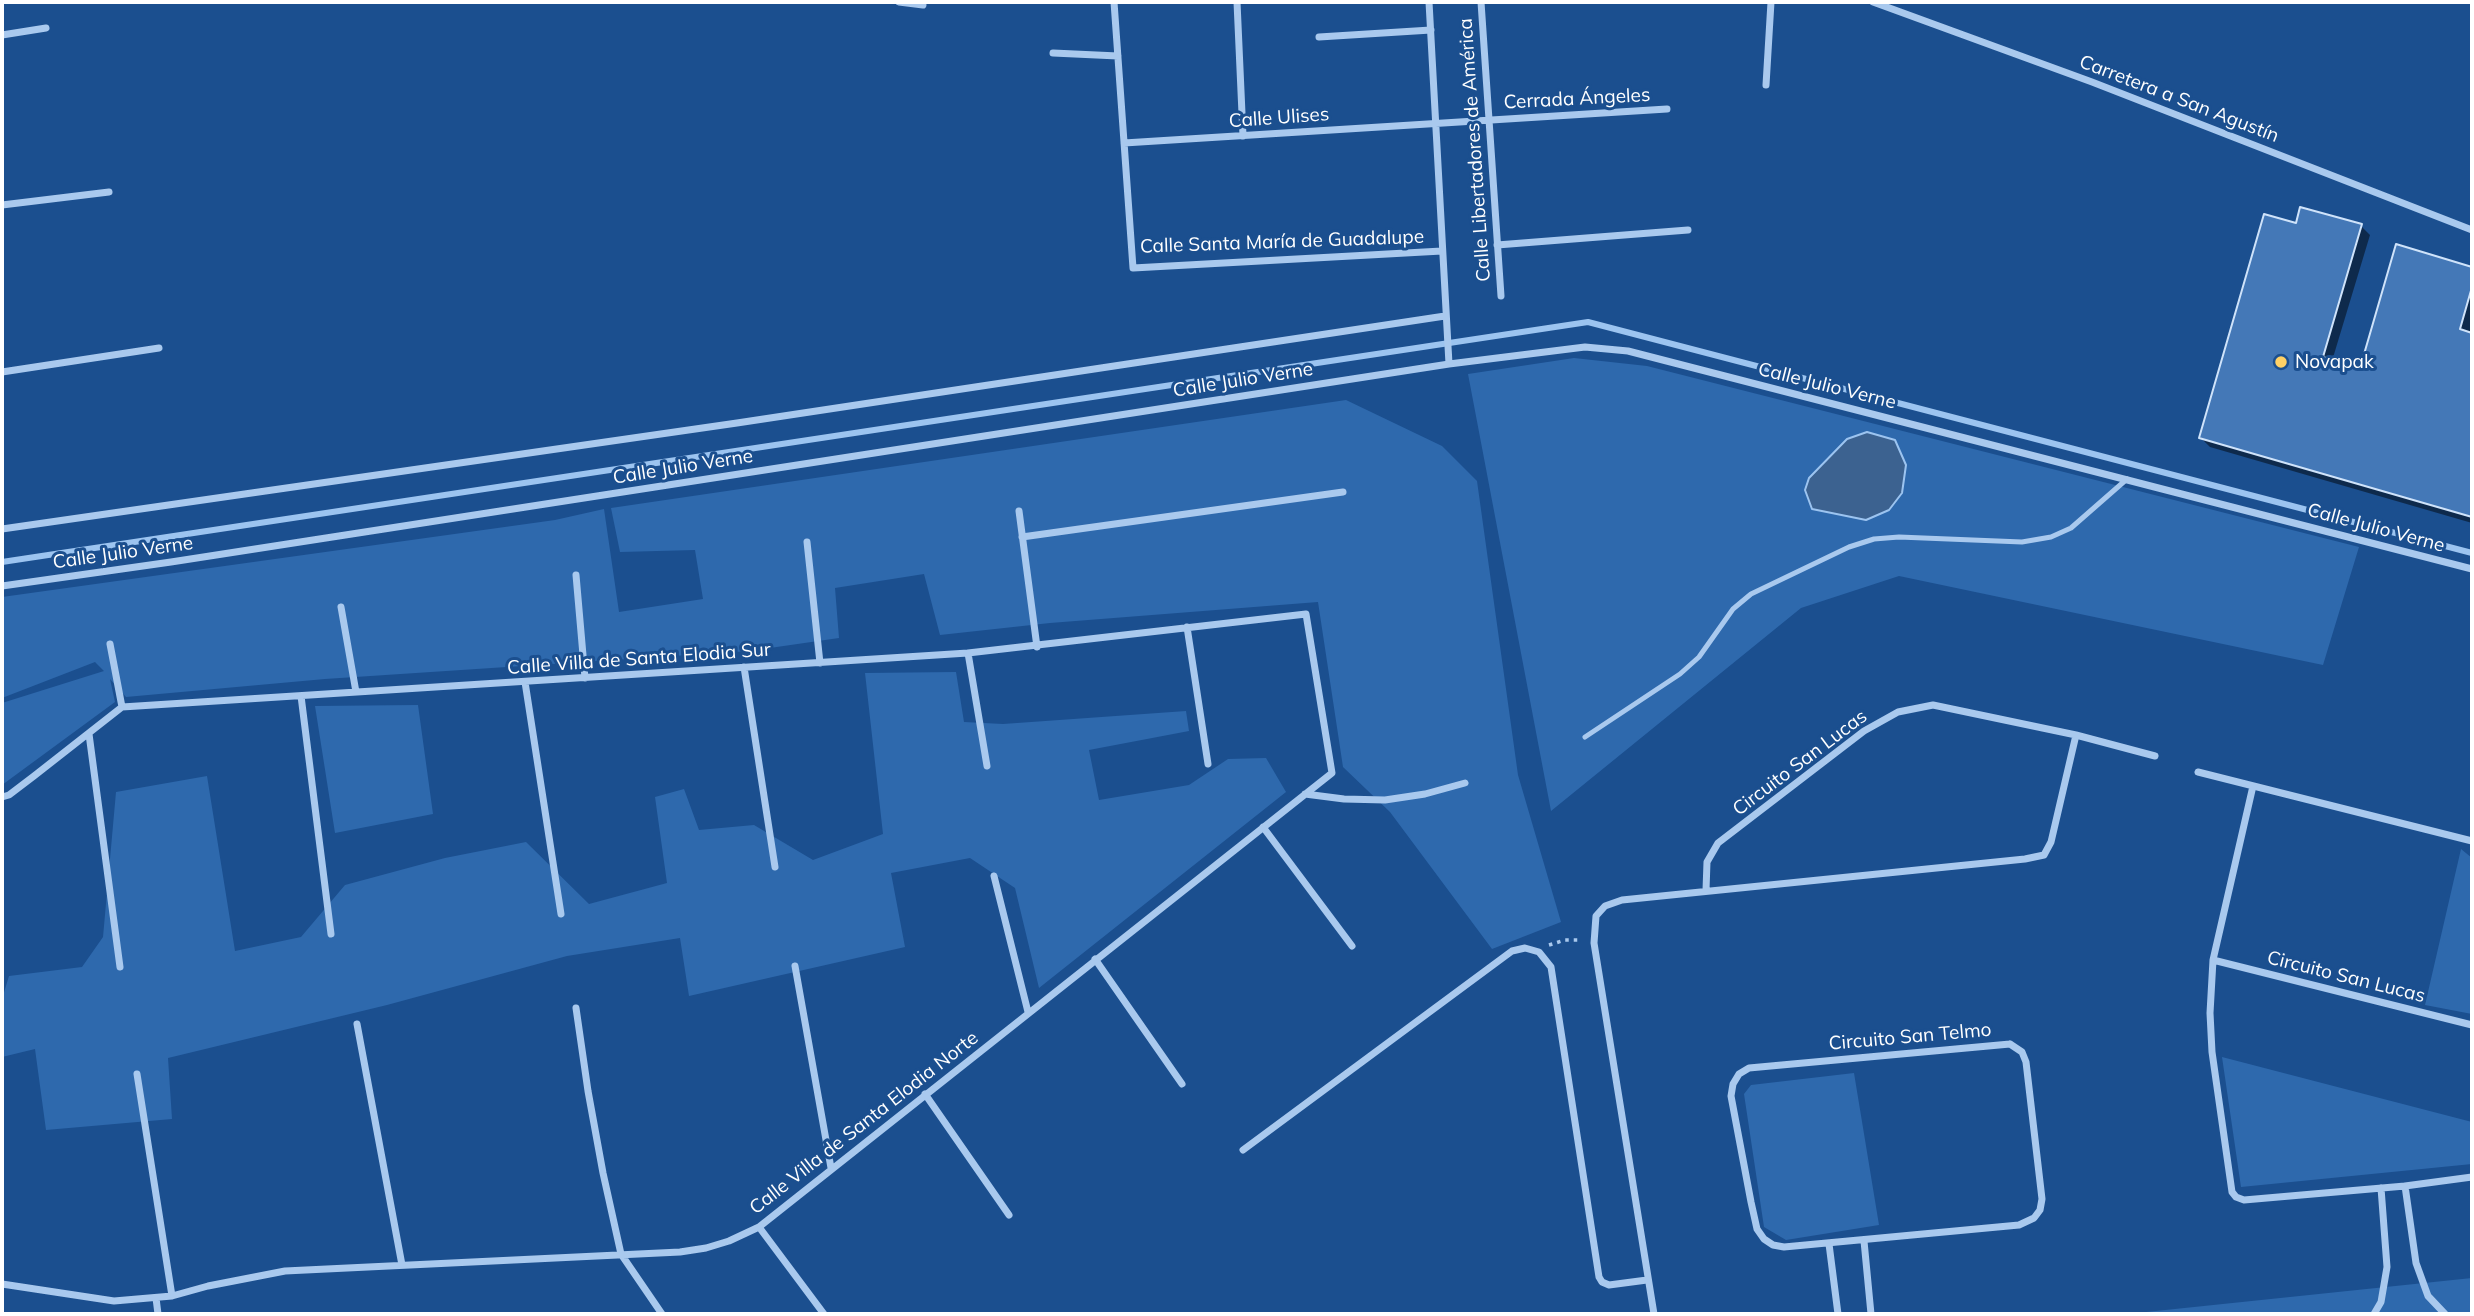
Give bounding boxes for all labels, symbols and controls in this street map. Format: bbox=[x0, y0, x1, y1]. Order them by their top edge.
street label: Calle Libertadores de América bbox=[1454, 17, 1496, 283]
street label: Carretera a San Agustín bbox=[2076, 50, 2282, 148]
street label: Cerrada Ángeles bbox=[1503, 84, 1651, 114]
street label: Calle Ulises bbox=[1228, 103, 1330, 133]
street label: Calle Santa María de Guadalupe bbox=[1140, 226, 1424, 258]
place label: Novapak bbox=[2295, 351, 2374, 373]
marker: Novapak bbox=[2273, 354, 2289, 370]
street label: Calle Julio Verne bbox=[1171, 358, 1315, 402]
street label: Calle Julio Verne bbox=[1756, 358, 1898, 414]
street label: Calle Julio Verne bbox=[611, 445, 755, 489]
street label: Calle Julio Verne bbox=[2305, 499, 2447, 557]
street label: Calle Julio Verne bbox=[51, 532, 195, 574]
street label: Calle Villa de Santa Elodia Sur bbox=[506, 638, 772, 680]
street label: Circuito San Lucas bbox=[1728, 705, 1872, 821]
street label: Circuito San Lucas bbox=[2265, 946, 2427, 1008]
street label: Circuito San Telmo bbox=[1828, 1019, 1992, 1055]
street label: Calle Villa de Santa Elodia Norte bbox=[745, 1027, 983, 1219]

